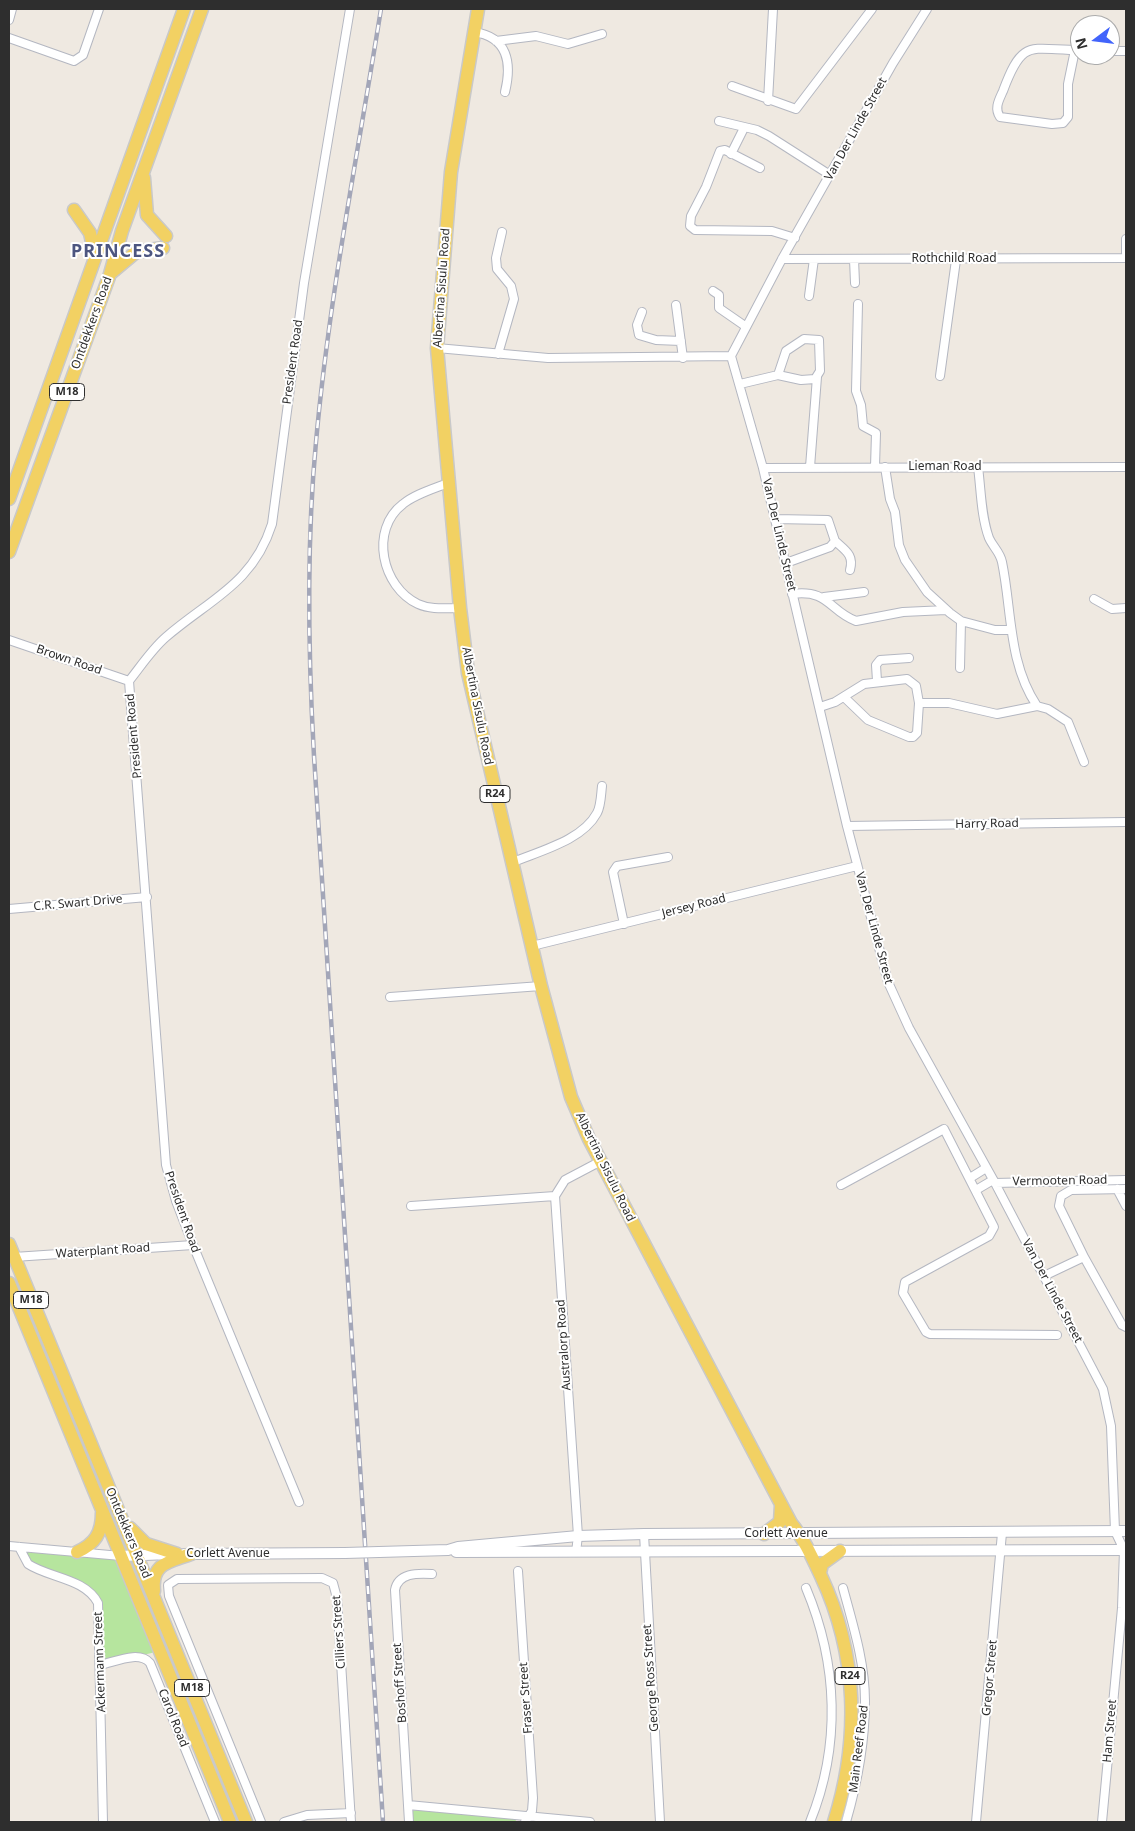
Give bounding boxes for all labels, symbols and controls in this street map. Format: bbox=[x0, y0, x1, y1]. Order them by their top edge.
north arrow bbox=[1070, 15, 1120, 65]
text: N bbox=[1070, 36, 1092, 52]
street label: Van Der Linde Street bbox=[822, 75, 890, 183]
street label: Albertina Sisulu Road bbox=[431, 228, 453, 348]
district label: PRINCESS bbox=[70, 241, 166, 263]
street label: Rothchild Road bbox=[911, 252, 997, 266]
street label: Ontdekkers Road bbox=[69, 275, 115, 371]
street label: President Road bbox=[280, 319, 306, 405]
road number: M18 bbox=[50, 384, 84, 401]
street label: Lieman Road bbox=[908, 460, 982, 474]
street label: Van Der Linde Street bbox=[759, 477, 799, 593]
street label: Brown Road bbox=[34, 642, 104, 678]
street label: Albertina Sisulu Road bbox=[458, 646, 496, 766]
street label: President Road bbox=[123, 693, 145, 779]
road number: R24 bbox=[480, 786, 510, 802]
street label: Harry Road bbox=[955, 816, 1019, 832]
street label: Van Der Linde Street bbox=[852, 870, 896, 986]
street label: Jersey Road bbox=[661, 891, 727, 921]
street label: C.R. Swart Drive bbox=[33, 892, 123, 914]
street label: Albertina Sisulu Road bbox=[572, 1110, 638, 1224]
street label: President Road bbox=[161, 1169, 203, 1255]
street label: Vermooten Road bbox=[1012, 1173, 1108, 1189]
street label: Van Der Linde Street bbox=[1019, 1237, 1085, 1345]
street label: Waterplant Road bbox=[55, 1241, 151, 1261]
road number: M18 bbox=[14, 1292, 48, 1308]
street label: Australorp Road bbox=[554, 1299, 574, 1391]
street label: Ontdekkers Road bbox=[102, 1485, 154, 1581]
street label: Corlett Avenue bbox=[744, 1527, 828, 1541]
street label: Corlett Avenue bbox=[186, 1547, 270, 1561]
street label: Cilliers Street bbox=[329, 1595, 349, 1669]
street label: Ackermann Street bbox=[91, 1611, 109, 1713]
street label: George Ross Street bbox=[640, 1624, 662, 1732]
street label: Gregor Street bbox=[979, 1639, 1001, 1717]
street label: Boshoff Street bbox=[390, 1642, 410, 1724]
street label: Fraser Street bbox=[516, 1662, 536, 1734]
road number: R24 bbox=[835, 1668, 865, 1684]
road number: M18 bbox=[174, 1680, 210, 1696]
street label: Carol Road bbox=[155, 1687, 191, 1749]
street label: Ham Street bbox=[1100, 1699, 1120, 1763]
street label: Main Reef Road bbox=[846, 1704, 872, 1794]

